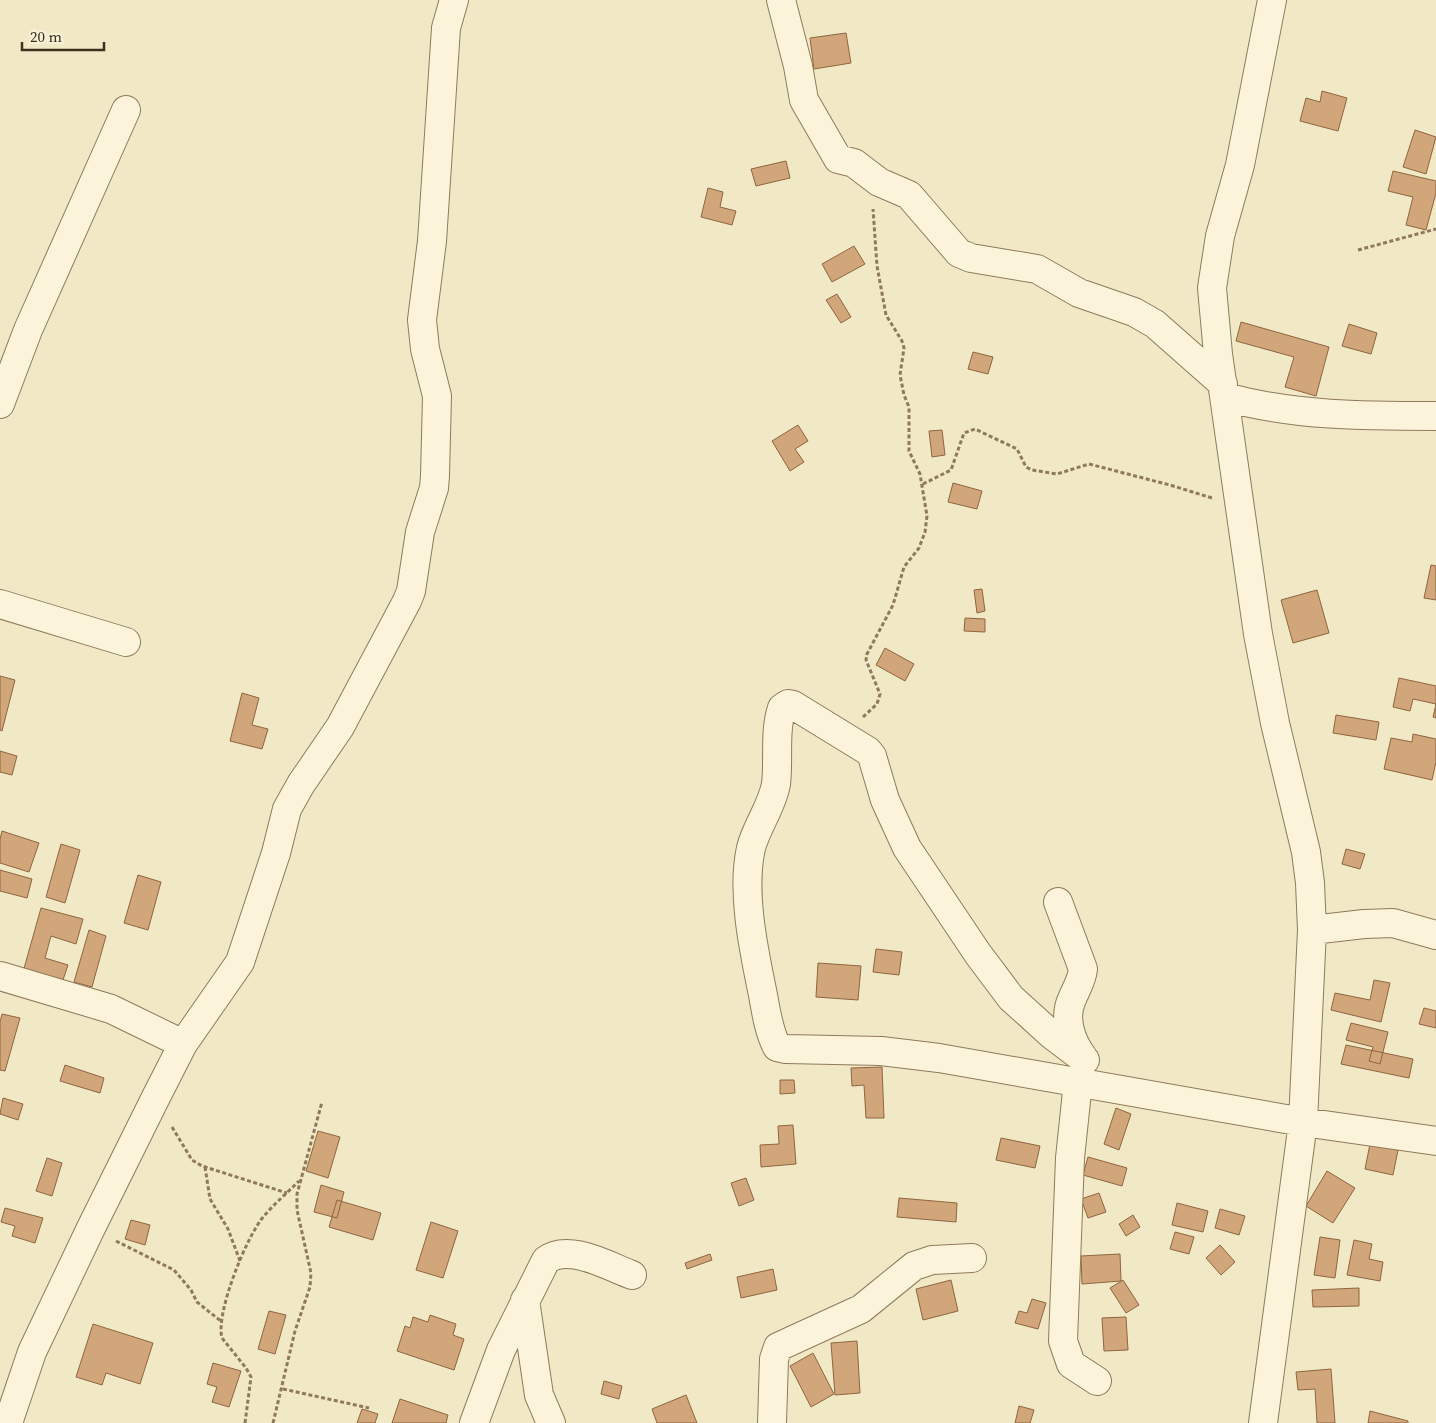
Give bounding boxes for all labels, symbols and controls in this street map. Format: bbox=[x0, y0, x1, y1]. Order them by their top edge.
scale bar bbox=[22, 20, 105, 52]
text: 20 m bbox=[30, 26, 62, 47]

